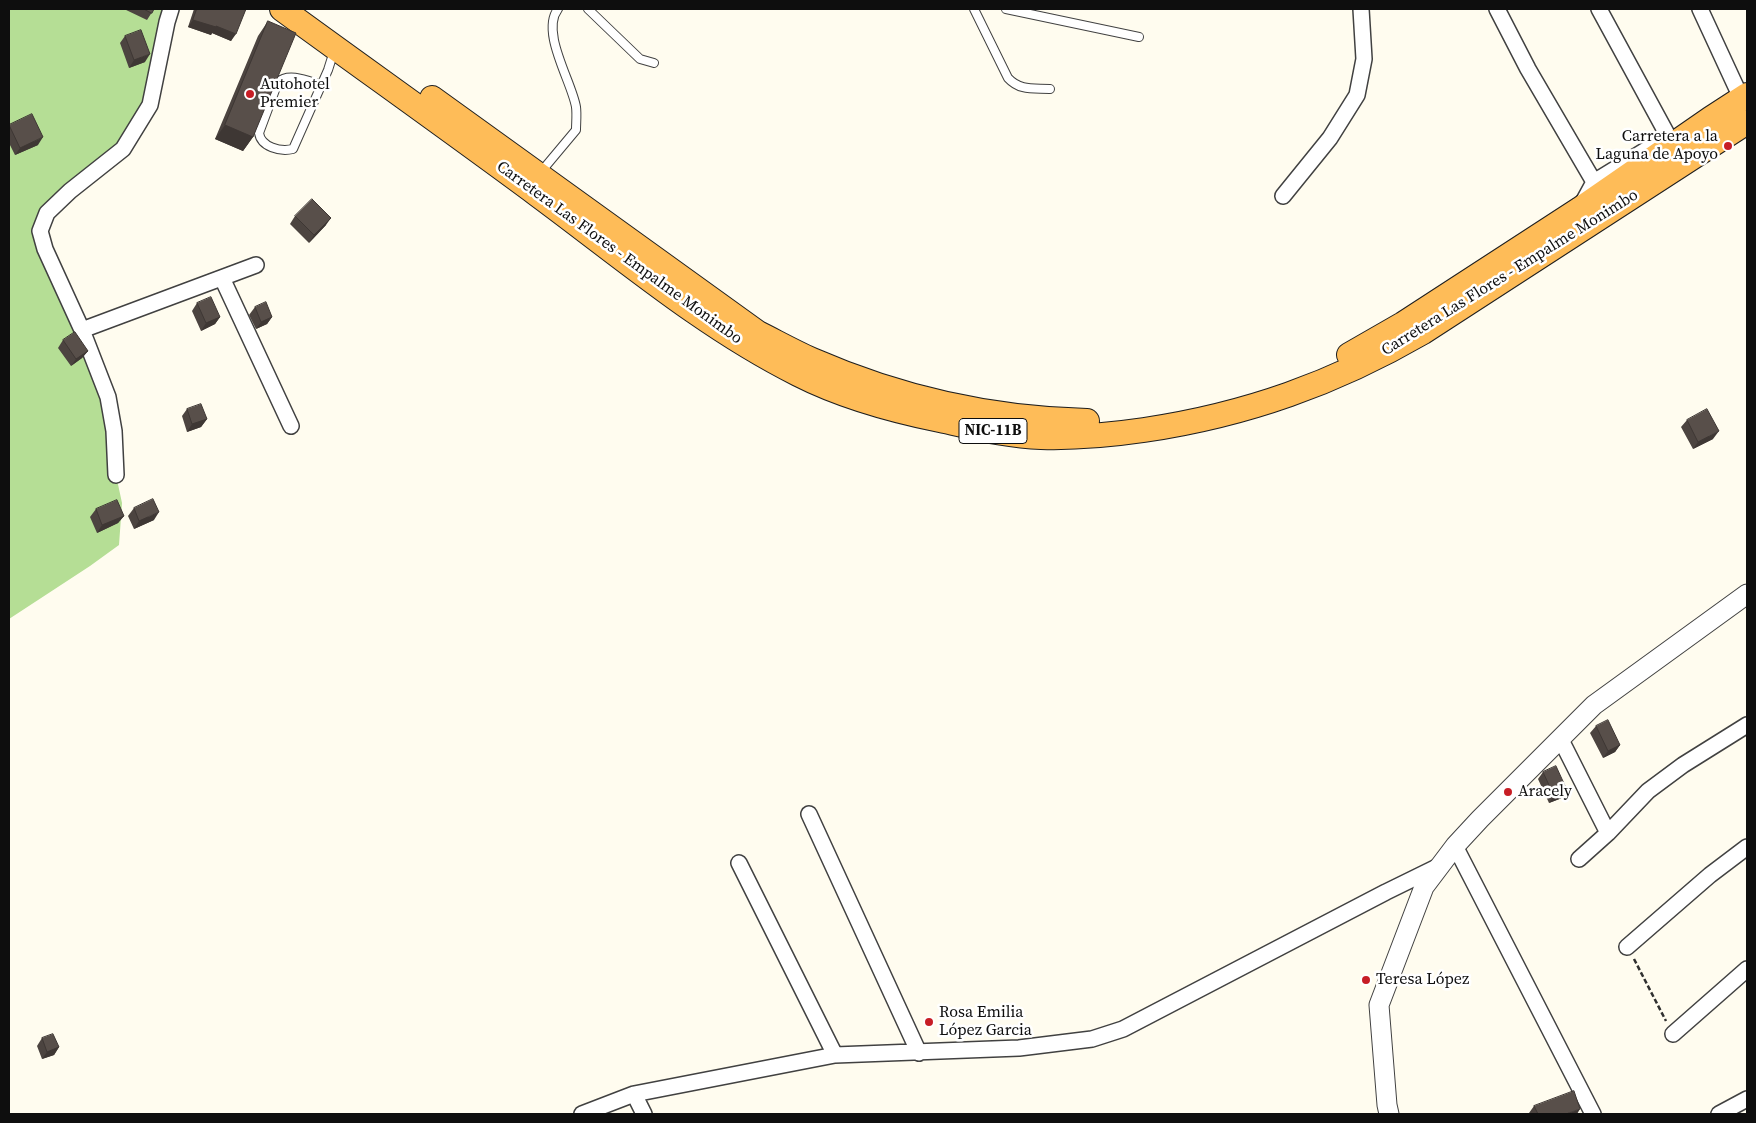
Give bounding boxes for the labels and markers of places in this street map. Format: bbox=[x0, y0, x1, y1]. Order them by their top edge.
place label: Autohotel Premier bbox=[260, 75, 330, 113]
marker: Autohotel Premier bbox=[244, 88, 256, 100]
place label: Carretera a la Laguna de Apoyo bbox=[1596, 127, 1718, 165]
marker: Carretera a la Laguna de Apoyo bbox=[1722, 140, 1734, 152]
place label: Aracely bbox=[1518, 782, 1572, 802]
marker: Aracely bbox=[1502, 786, 1514, 798]
place label: Teresa López bbox=[1376, 970, 1469, 990]
marker: Teresa López bbox=[1360, 974, 1372, 986]
place label: Rosa Emilia López Garcia bbox=[939, 1003, 1032, 1041]
marker: Rosa Emilia López Garcia bbox=[923, 1016, 935, 1028]

